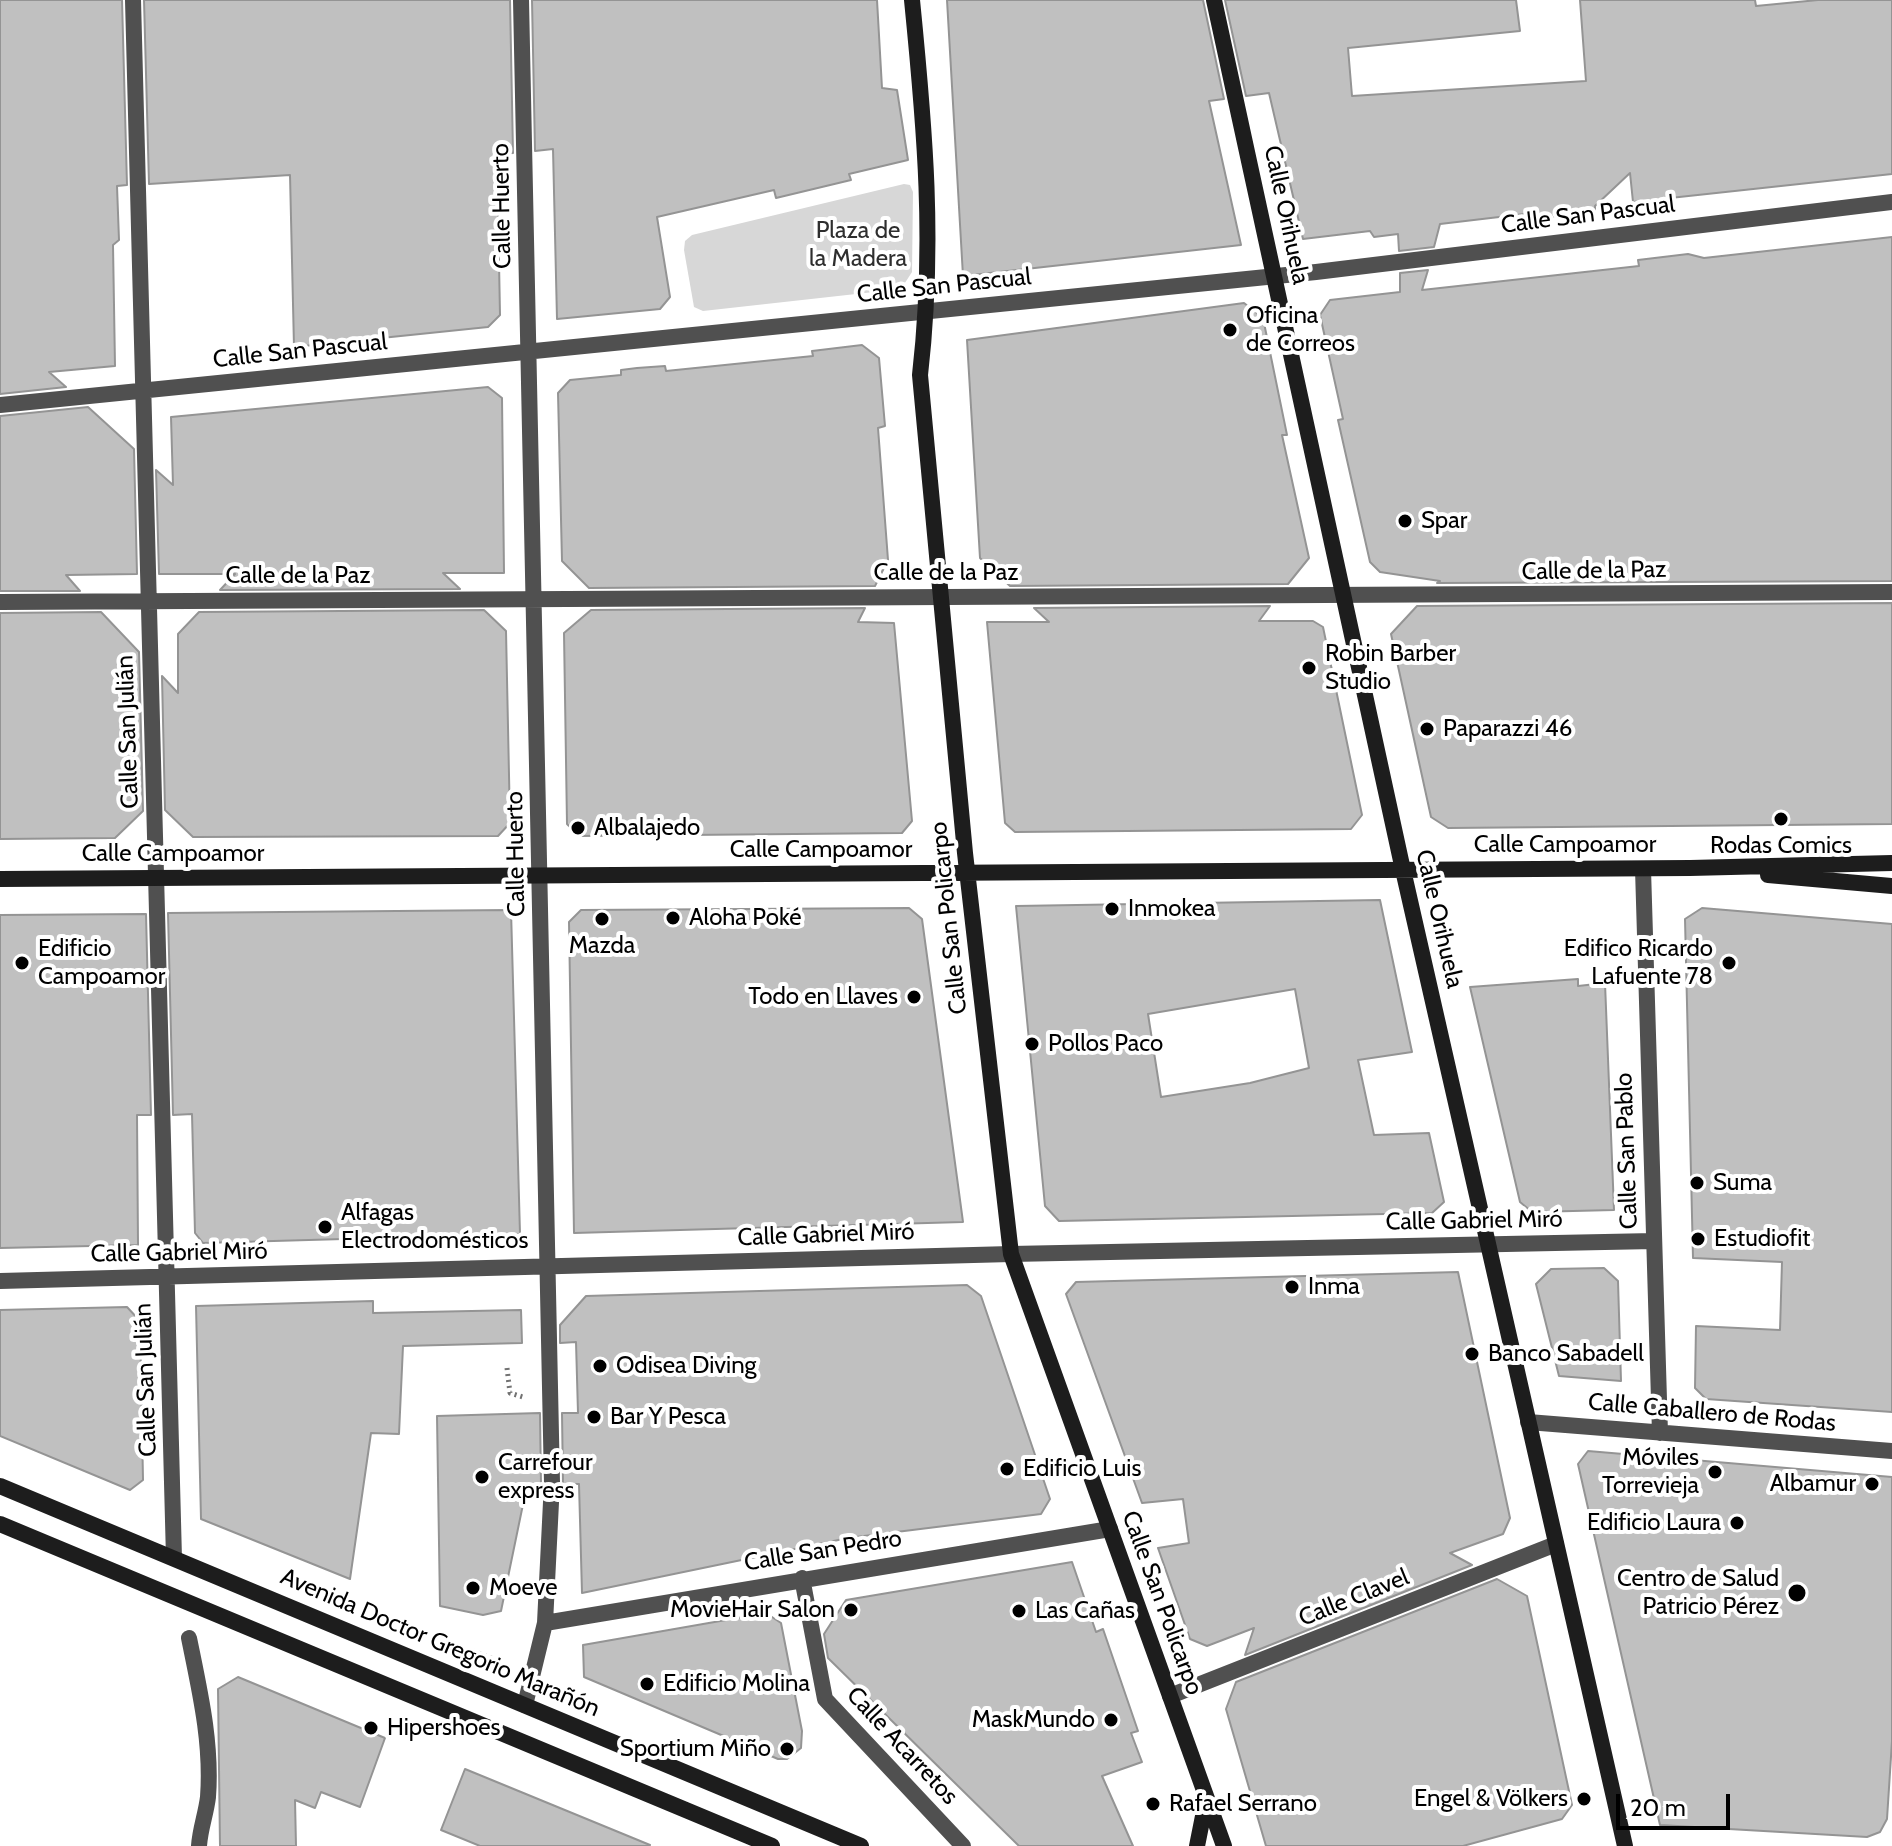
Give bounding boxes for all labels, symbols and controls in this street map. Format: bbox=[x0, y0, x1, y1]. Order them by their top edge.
street label: Calle Huerto bbox=[487, 143, 517, 269]
street label: Calle Orihuela bbox=[1257, 143, 1315, 287]
street label: Calle San Pascual bbox=[1499, 190, 1677, 240]
park label: Plaza de la Madera bbox=[809, 217, 907, 273]
street label: Calle San Pascual bbox=[855, 263, 1033, 309]
place label: Oficina de Correos bbox=[1246, 302, 1355, 358]
marker: Oficina de Correos bbox=[1221, 321, 1239, 339]
street label: Calle San Pascual bbox=[211, 328, 389, 374]
place label: Spar bbox=[1421, 507, 1467, 535]
marker: Spar bbox=[1396, 512, 1414, 530]
street label: Calle de la Paz bbox=[1521, 555, 1667, 587]
street label: Calle de la Paz bbox=[873, 559, 1019, 587]
street label: Calle de la Paz bbox=[225, 562, 371, 590]
place label: Robin Barber Studio bbox=[1325, 640, 1456, 696]
street label: Calle San Julián bbox=[111, 655, 145, 809]
marker: Robin Barber Studio bbox=[1300, 659, 1318, 677]
place label: Paparazzi 46 bbox=[1443, 715, 1572, 743]
marker: Paparazzi 46 bbox=[1418, 720, 1436, 738]
street label: Calle Huerto bbox=[501, 791, 531, 917]
marker: Rodas Comics bbox=[1772, 810, 1790, 828]
place label: Albalajedo bbox=[594, 814, 700, 842]
marker: Albalajedo bbox=[569, 819, 587, 837]
street label: Calle San Policarpo bbox=[925, 820, 973, 1016]
street label: Calle Campoamor bbox=[1474, 831, 1656, 859]
place label: Rodas Comics bbox=[1710, 832, 1852, 860]
street label: Calle Campoamor bbox=[730, 836, 912, 864]
street label: Calle Campoamor bbox=[82, 840, 264, 868]
street label: Calle Orihuela bbox=[1409, 847, 1469, 991]
place label: Inmokea bbox=[1128, 895, 1216, 923]
marker: Inmokea bbox=[1103, 900, 1121, 918]
place label: Aloha Poké bbox=[689, 904, 801, 932]
marker: Aloha Poké bbox=[664, 909, 682, 927]
marker: Mazda bbox=[593, 910, 611, 928]
place label: Mazda bbox=[569, 932, 635, 960]
place label: Edificio Campoamor bbox=[38, 935, 165, 991]
place label: Edifico Ricardo Lafuente 78 bbox=[1564, 935, 1713, 991]
marker: Edificio Campoamor bbox=[13, 954, 31, 972]
marker: Edifico Ricardo Lafuente 78 bbox=[1720, 954, 1738, 972]
place label: Todo en Llaves bbox=[748, 983, 898, 1011]
marker: Todo en Llaves bbox=[905, 988, 923, 1006]
place label: Pollos Paco bbox=[1048, 1030, 1163, 1058]
marker: Pollos Paco bbox=[1023, 1035, 1041, 1053]
street label: Calle San Pablo bbox=[1610, 1072, 1644, 1230]
place label: Suma bbox=[1713, 1169, 1772, 1197]
marker: Suma bbox=[1688, 1174, 1706, 1192]
place label: Alfagas Electrodomésticos bbox=[341, 1199, 528, 1255]
street label: Calle Gabriel Miró bbox=[1385, 1205, 1563, 1237]
marker: Alfagas Electrodomésticos bbox=[316, 1218, 334, 1236]
street label: Calle Gabriel Miró bbox=[737, 1218, 915, 1252]
place label: Estudiofit bbox=[1714, 1225, 1810, 1253]
marker: Estudiofit bbox=[1689, 1230, 1707, 1248]
street label: Calle Gabriel Miró bbox=[90, 1237, 268, 1269]
place label: Inma bbox=[1308, 1273, 1360, 1301]
marker: Inma bbox=[1283, 1278, 1301, 1296]
street label: Calle San Julián bbox=[129, 1303, 163, 1457]
place label: Banco Sabadell bbox=[1488, 1340, 1644, 1368]
marker: Banco Sabadell bbox=[1463, 1345, 1481, 1363]
place label: Odisea Diving bbox=[616, 1352, 757, 1380]
marker: Odisea Diving bbox=[591, 1357, 609, 1375]
street label: Calle Caballero de Rodas bbox=[1587, 1388, 1837, 1438]
place label: Bar Y Pesca bbox=[610, 1403, 726, 1431]
marker: Bar Y Pesca bbox=[585, 1408, 603, 1426]
place label: Móviles Torrevieja bbox=[1602, 1444, 1699, 1500]
place label: Carrefour express bbox=[498, 1449, 593, 1505]
place label: Edificio Luis bbox=[1023, 1455, 1141, 1483]
marker: Edificio Luis bbox=[998, 1460, 1016, 1478]
marker: Móviles Torrevieja bbox=[1706, 1463, 1724, 1481]
marker: Carrefour express bbox=[473, 1468, 491, 1486]
place label: Albamur bbox=[1770, 1470, 1856, 1498]
marker: Albamur bbox=[1863, 1475, 1881, 1493]
street label: Calle San Policarpo bbox=[1115, 1507, 1209, 1699]
place label: Edificio Laura bbox=[1587, 1509, 1721, 1537]
marker: Edificio Laura bbox=[1728, 1514, 1746, 1532]
street label: Calle San Pedro bbox=[742, 1524, 904, 1578]
street label: Avenida Doctor Gregorio Marañón bbox=[276, 1563, 604, 1723]
street label: Calle Clavel bbox=[1295, 1563, 1413, 1633]
place label: Centro de Salud Patricio Pérez bbox=[1617, 1565, 1779, 1621]
place label: Moeve bbox=[489, 1574, 557, 1602]
marker: Moeve bbox=[464, 1579, 482, 1597]
marker: Centro de Salud Patricio Pérez bbox=[1786, 1582, 1808, 1604]
place label: MovieHair Salon bbox=[670, 1596, 835, 1624]
place label: Las Cañas bbox=[1035, 1597, 1135, 1625]
marker: MovieHair Salon bbox=[842, 1601, 860, 1619]
marker: Las Cañas bbox=[1010, 1602, 1028, 1620]
place label: Edificio Molina bbox=[663, 1670, 810, 1698]
marker: Edificio Molina bbox=[638, 1675, 656, 1693]
street label: Calle Acarretos bbox=[840, 1681, 964, 1811]
place label: MaskMundo bbox=[972, 1706, 1095, 1734]
marker: MaskMundo bbox=[1102, 1711, 1120, 1729]
place label: Hipershoes bbox=[387, 1714, 500, 1742]
marker: Hipershoes bbox=[362, 1719, 380, 1737]
place label: Sportium Miño bbox=[620, 1735, 771, 1763]
marker: Sportium Miño bbox=[778, 1740, 796, 1758]
scale bar bbox=[1620, 1778, 1734, 1828]
place label: Engel & Völkers bbox=[1414, 1785, 1568, 1813]
place label: Rafael Serrano bbox=[1169, 1790, 1317, 1818]
marker: Engel & Völkers bbox=[1575, 1790, 1593, 1808]
text: 20 m bbox=[1630, 1793, 1686, 1822]
marker: Rafael Serrano bbox=[1144, 1795, 1162, 1813]

